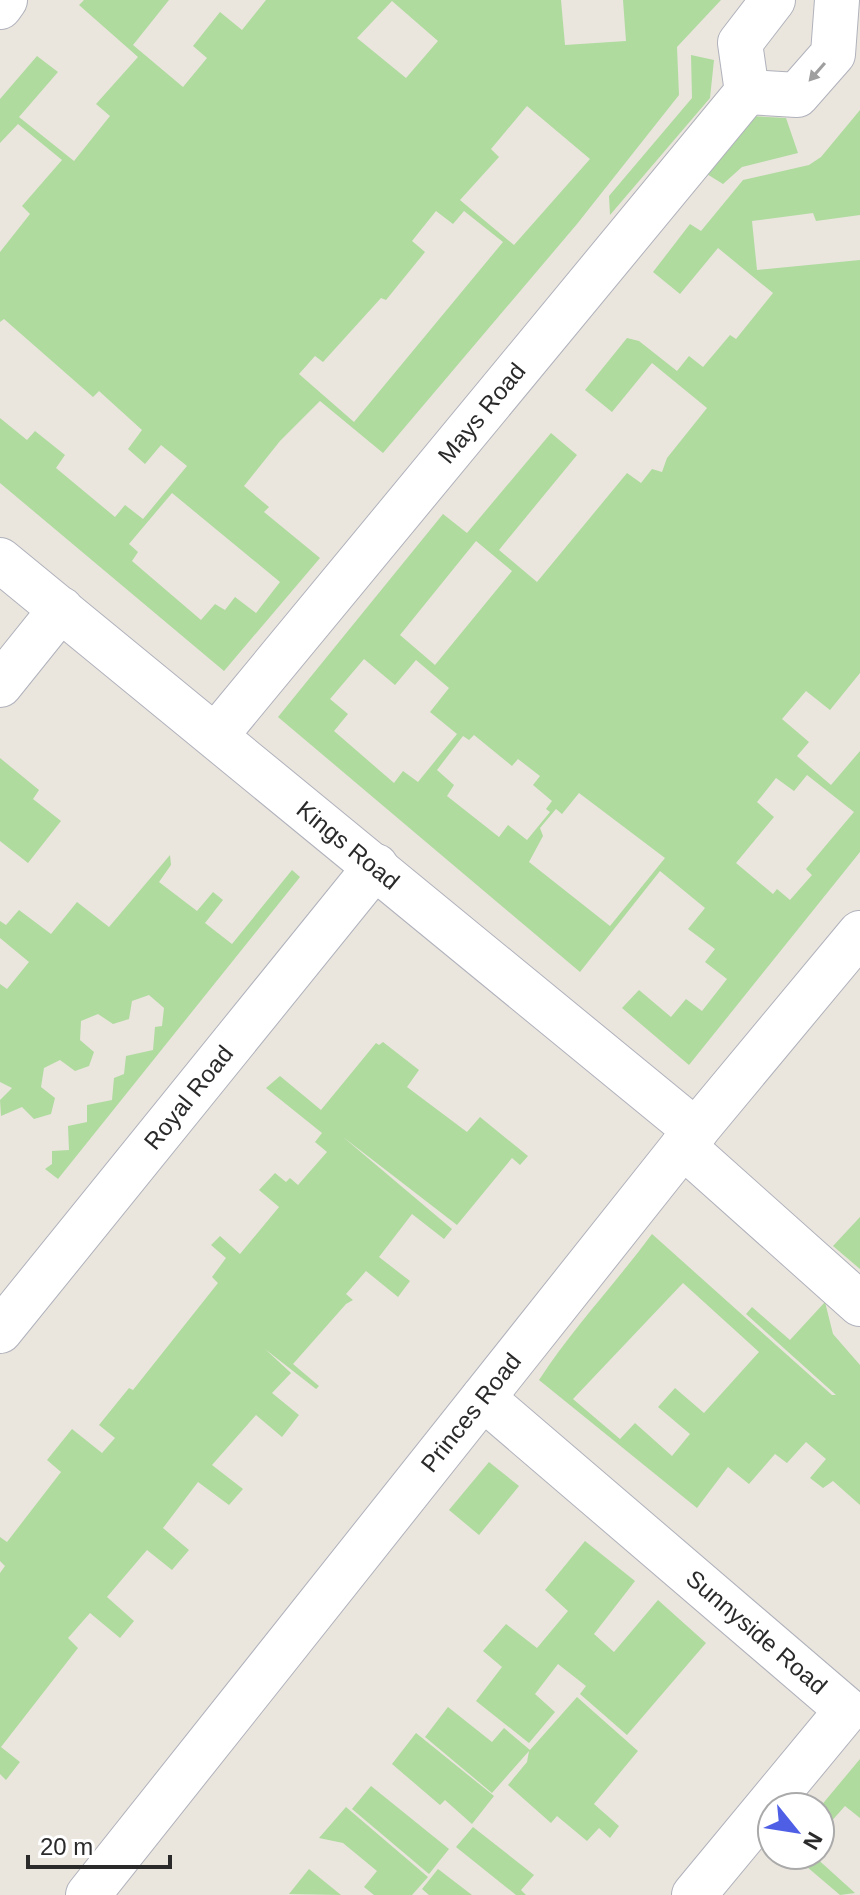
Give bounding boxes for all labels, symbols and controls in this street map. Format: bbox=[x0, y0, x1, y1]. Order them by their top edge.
one-way arrow bbox=[809, 62, 827, 82]
street label: Mays Road bbox=[432, 357, 531, 468]
street label: Kings Road bbox=[292, 795, 405, 895]
street label: Royal Road bbox=[138, 1040, 238, 1155]
street label: Princes Road bbox=[415, 1348, 526, 1477]
street label: Sunnyside Road bbox=[681, 1564, 832, 1700]
north arrow bbox=[756, 1791, 836, 1871]
scale bar bbox=[28, 1819, 170, 1869]
text: N bbox=[798, 1828, 828, 1854]
text: 20 m bbox=[40, 1833, 93, 1860]

